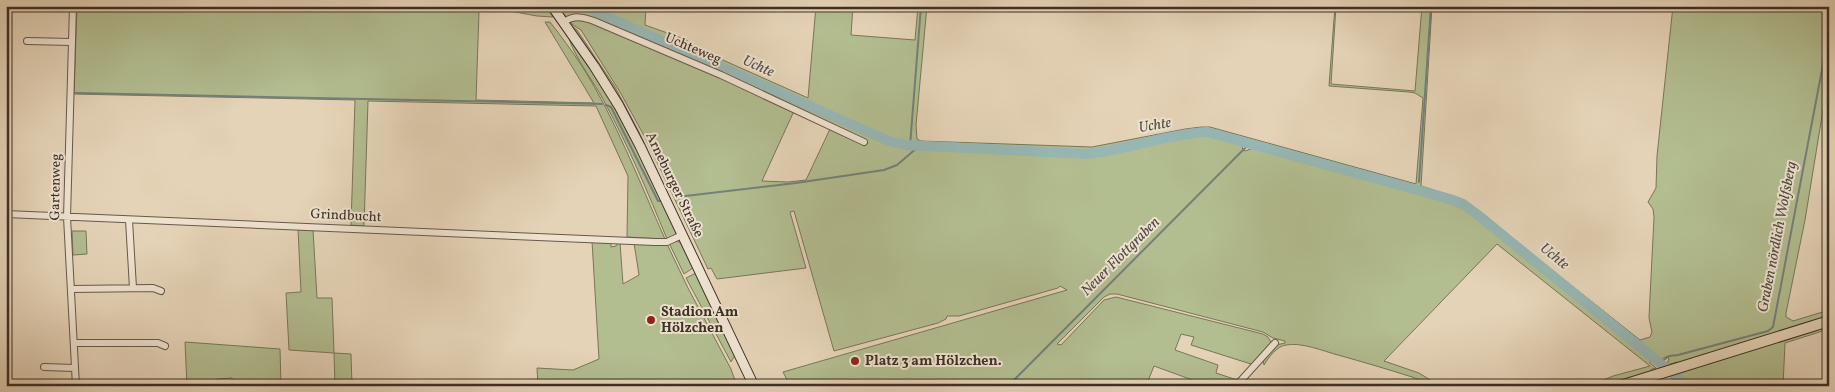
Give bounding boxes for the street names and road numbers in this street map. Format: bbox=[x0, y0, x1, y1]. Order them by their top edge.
street label: Uchteweg bbox=[662, 29, 724, 69]
street label: Arneburger Straße bbox=[640, 129, 708, 241]
street label: Gartenweg bbox=[46, 153, 66, 221]
street label: Grindbucht bbox=[310, 205, 382, 227]

